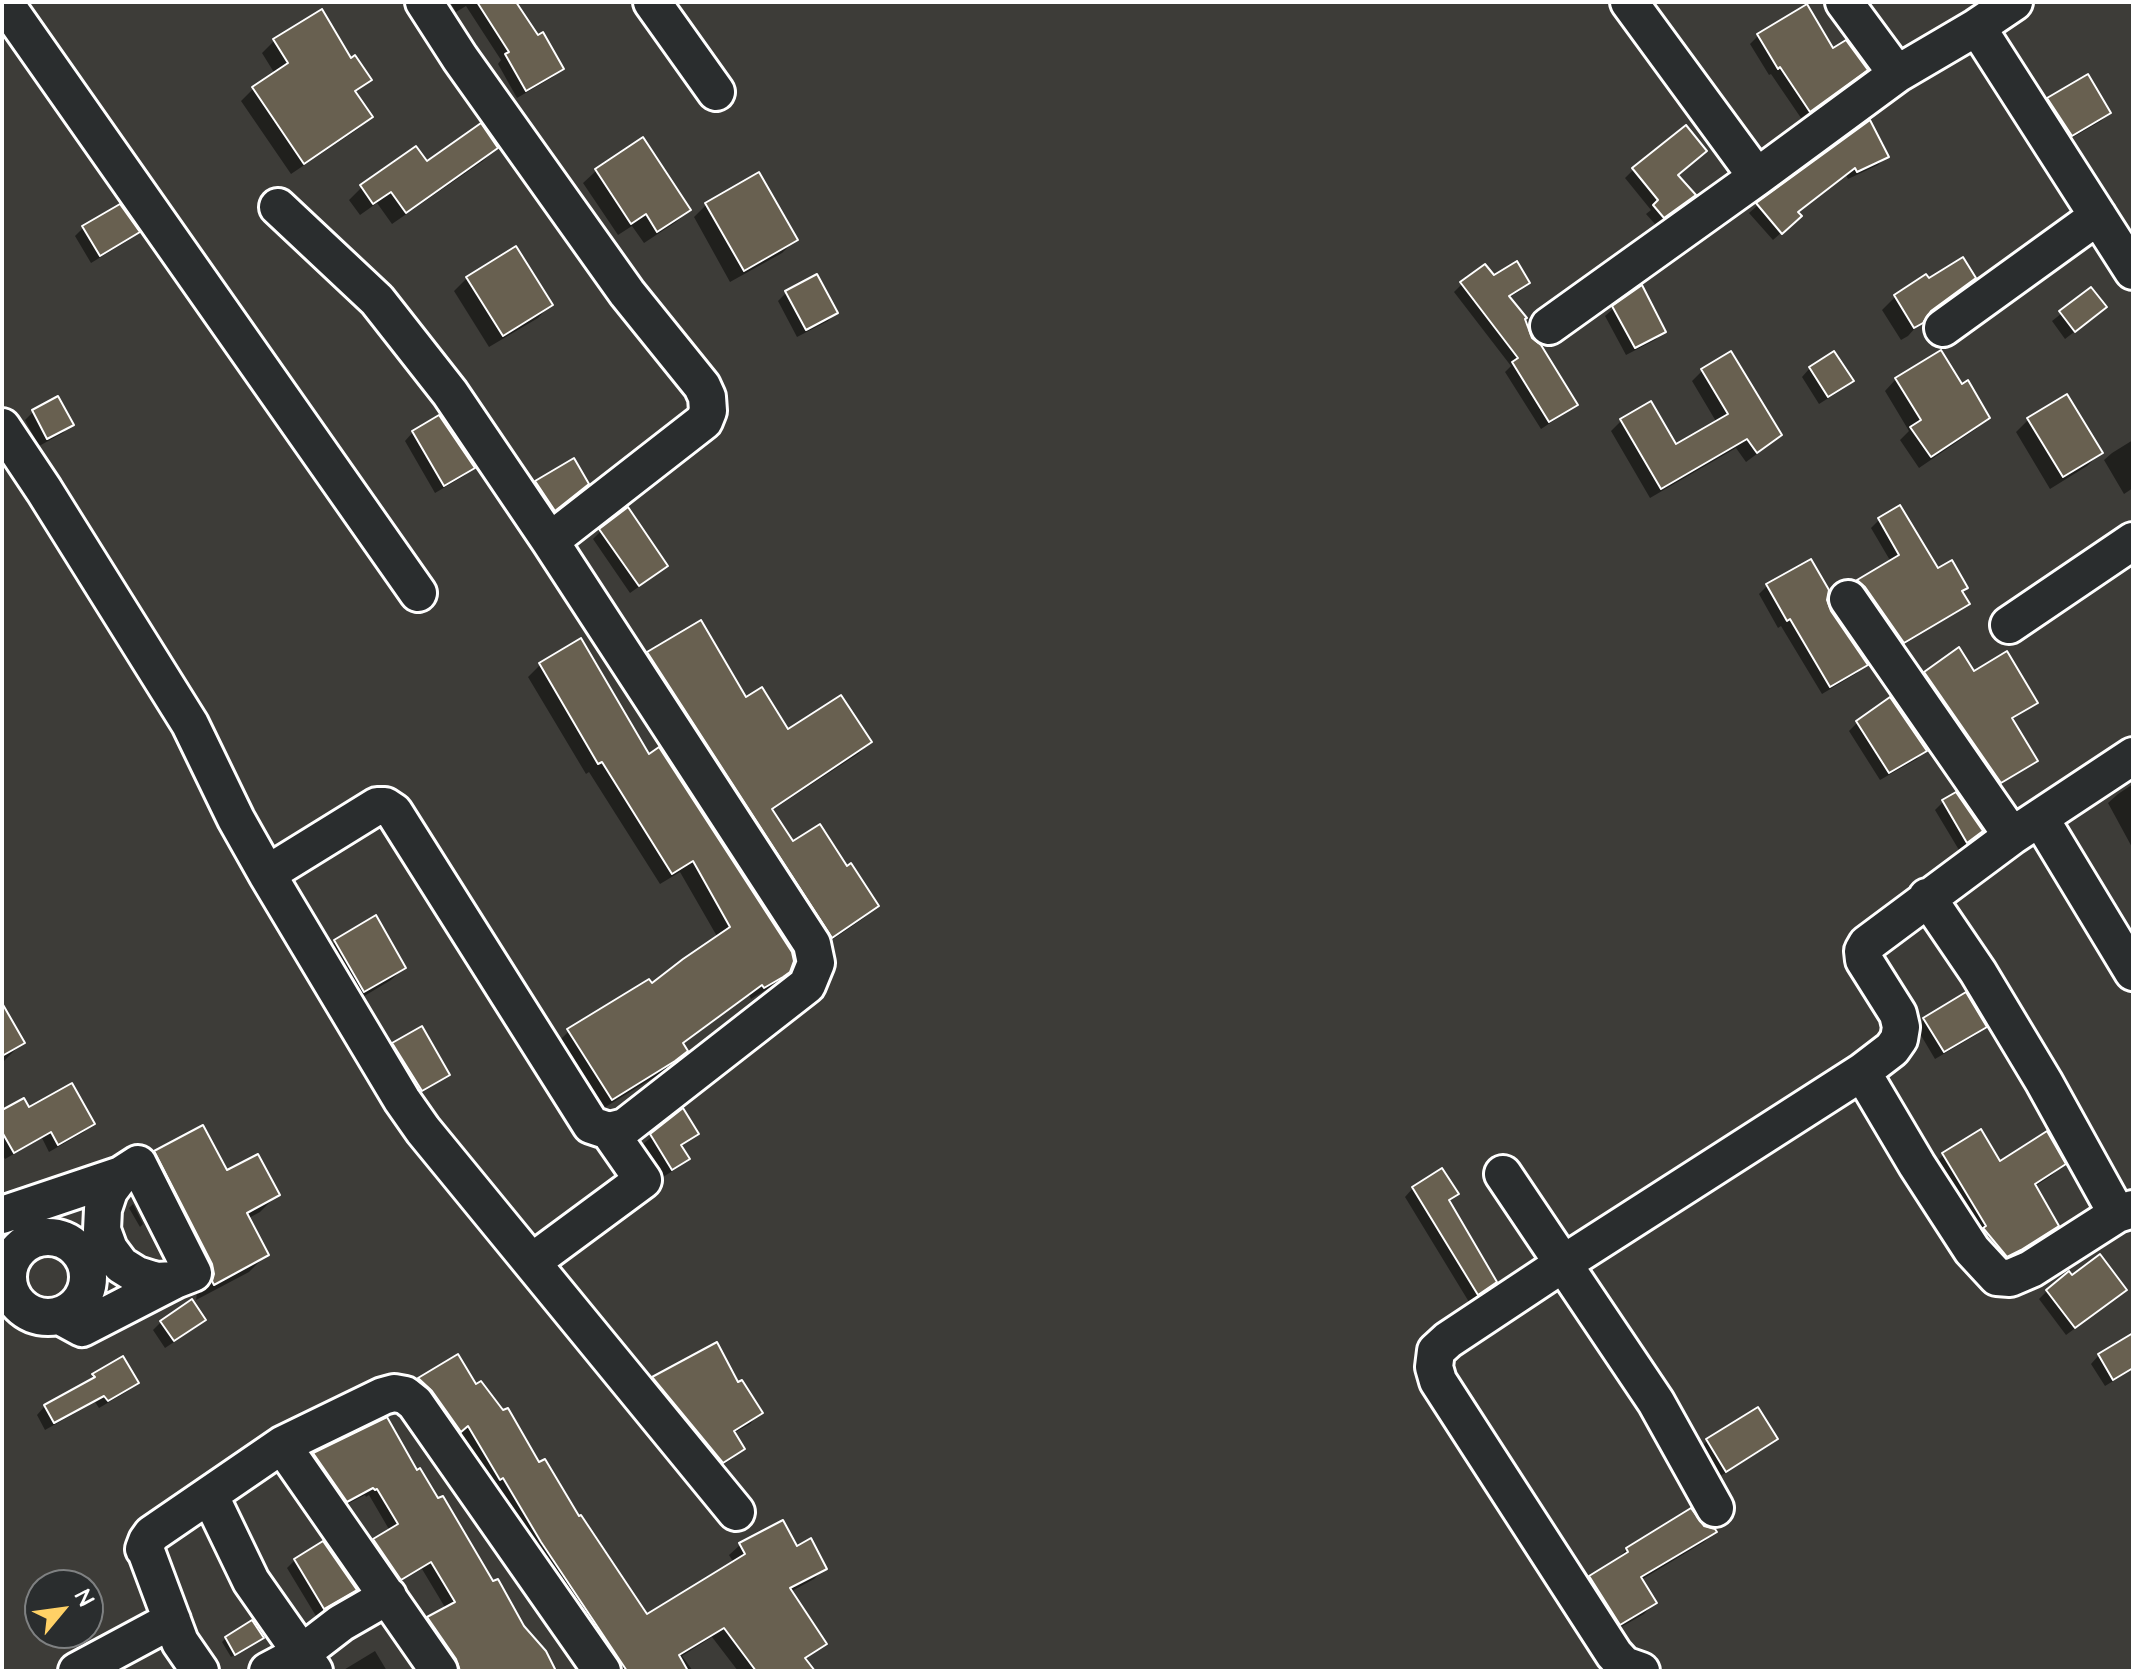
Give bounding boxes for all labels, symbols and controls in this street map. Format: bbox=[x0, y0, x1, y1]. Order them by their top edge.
north arrow bbox=[24, 1569, 104, 1649]
text: N bbox=[67, 1585, 101, 1612]

